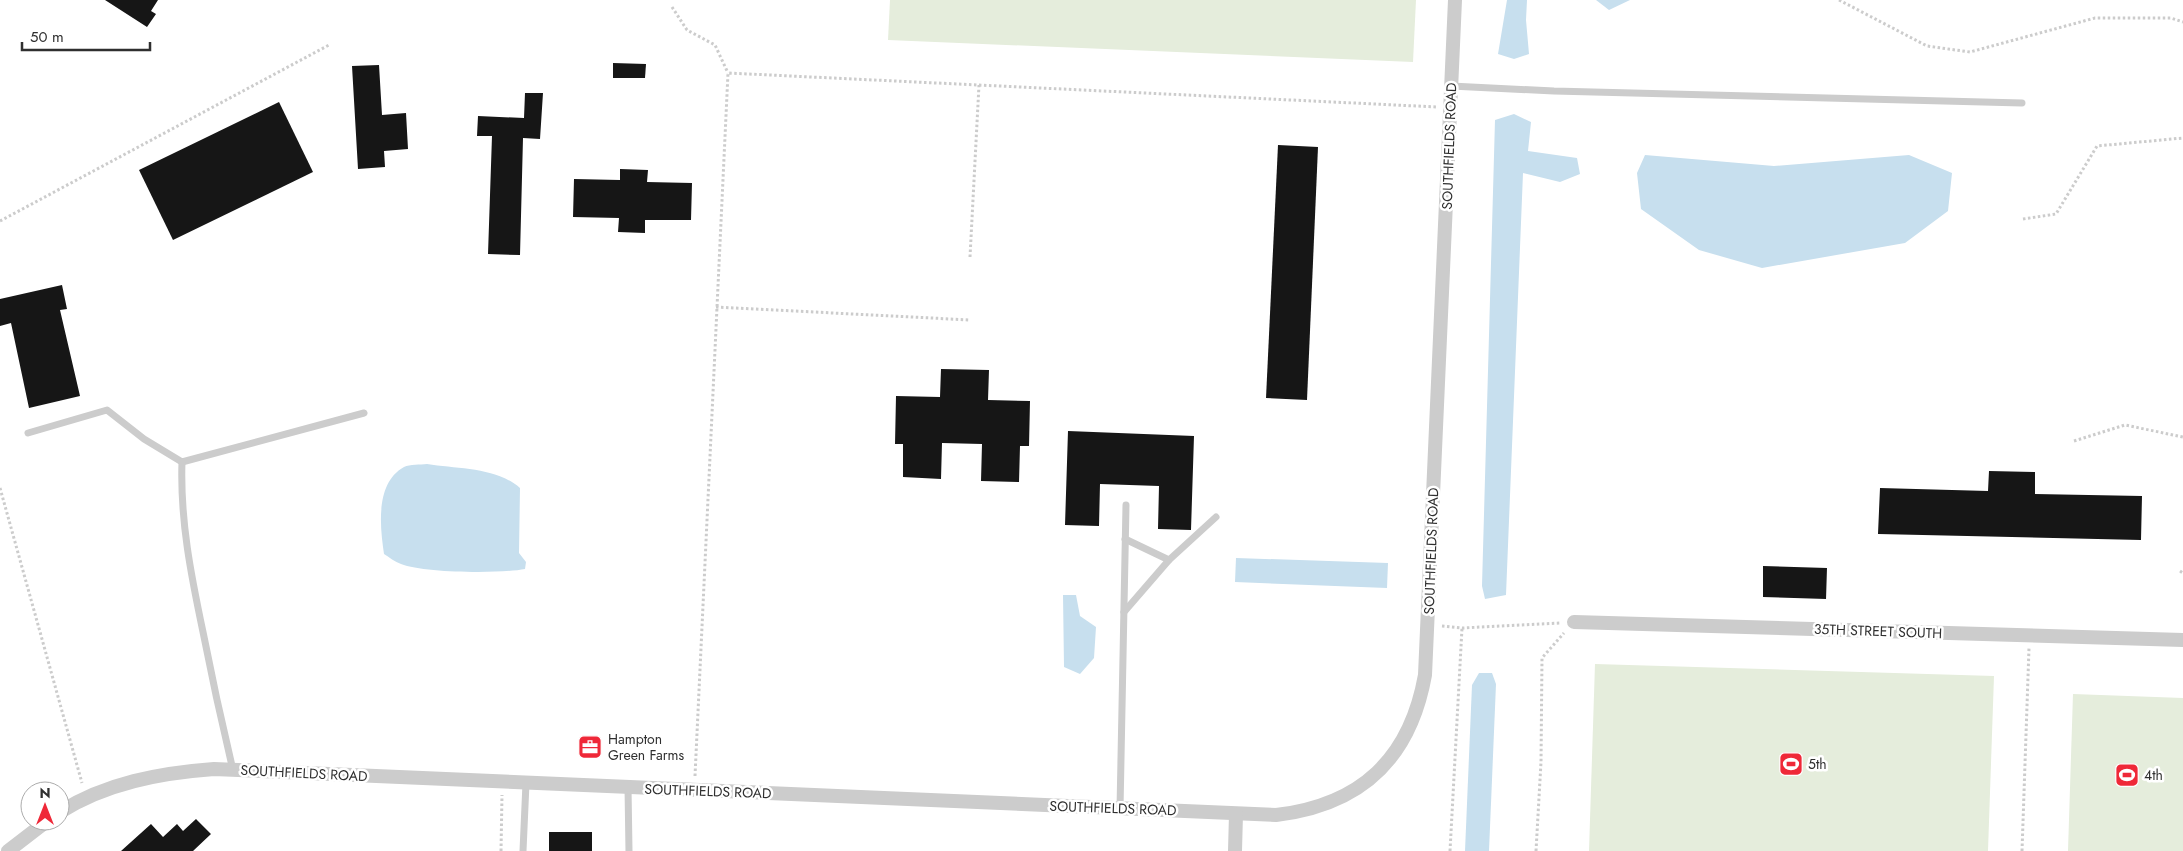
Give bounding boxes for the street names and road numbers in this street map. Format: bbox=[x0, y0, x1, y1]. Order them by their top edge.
street label: SOUTHFIELDS ROAD bbox=[1437, 82, 1461, 210]
street label: SOUTHFIELDS ROAD bbox=[1419, 487, 1443, 615]
street label: 35TH STREET SOUTH bbox=[1813, 619, 1943, 643]
street label: SOUTHFIELDS ROAD bbox=[240, 760, 368, 786]
street label: SOUTHFIELDS ROAD bbox=[644, 779, 772, 803]
street label: SOUTHFIELDS ROAD bbox=[1049, 796, 1177, 820]

